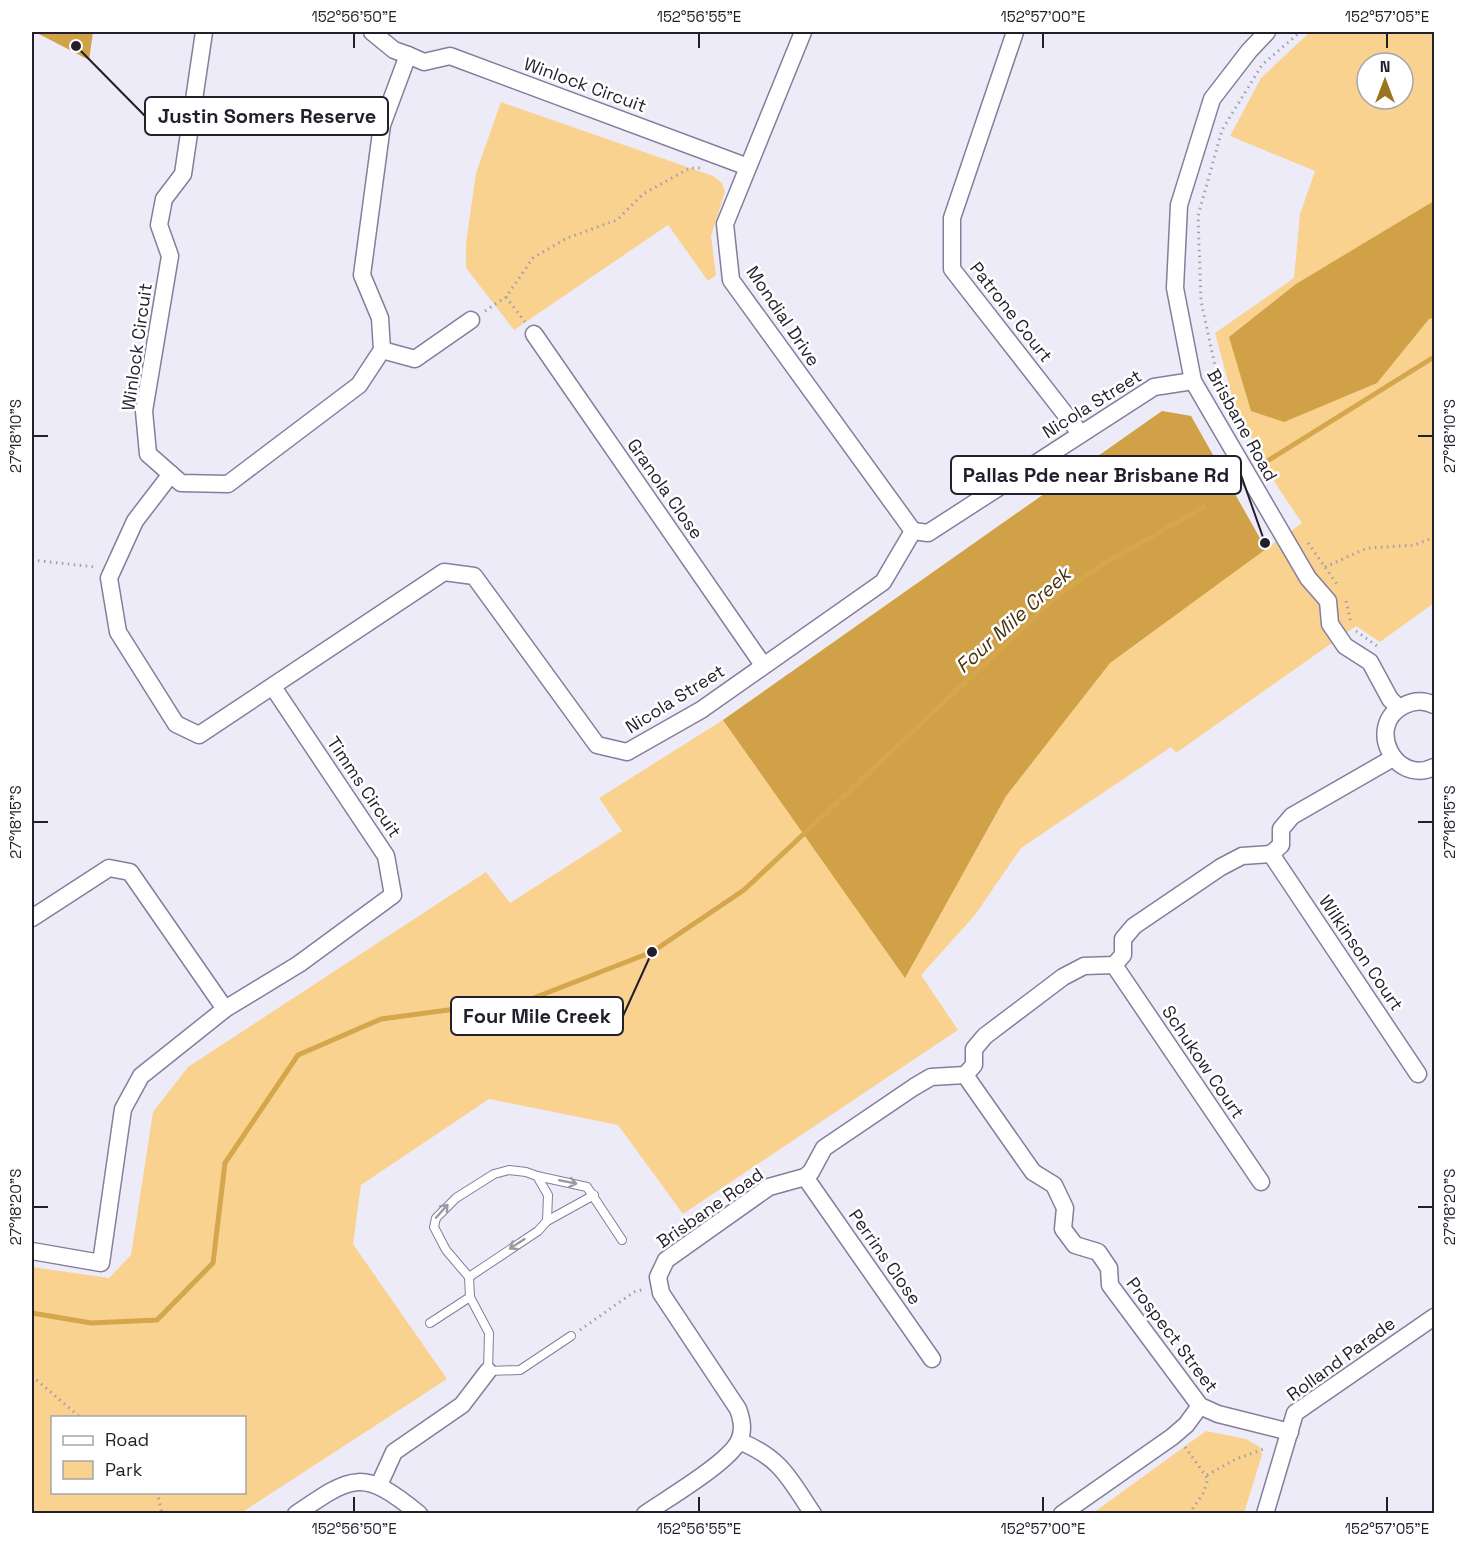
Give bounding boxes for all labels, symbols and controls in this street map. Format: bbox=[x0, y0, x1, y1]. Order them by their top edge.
text: 152°56'50"E bbox=[311, 7, 397, 26]
text: 152°56'55"E bbox=[657, 7, 741, 26]
text: 152°57'00"E bbox=[1001, 7, 1085, 26]
text: 152°57'05"E bbox=[1345, 7, 1429, 26]
north arrow bbox=[1355, 51, 1415, 111]
street label: Winlock Circuit bbox=[521, 52, 650, 117]
text: N bbox=[1380, 56, 1390, 77]
callout: Justin Somers Reserve bbox=[145, 97, 388, 135]
text: Justin Somers Reserve bbox=[158, 103, 376, 129]
street label: Patrone Court bbox=[965, 257, 1058, 367]
street label: Mondial Drive bbox=[741, 261, 825, 370]
street label: Winlock Circuit bbox=[116, 282, 157, 412]
street label: Nicola Street bbox=[1038, 364, 1146, 443]
street label: Brisbane Road bbox=[1202, 365, 1283, 485]
text: 27°18'10"S bbox=[6, 399, 25, 473]
text: 27°18'10"S bbox=[1440, 399, 1459, 473]
street label: Granola Close bbox=[622, 434, 709, 543]
callout: Pallas Pde near Brisbane Rd bbox=[951, 456, 1241, 494]
text: Pallas Pde near Brisbane Rd bbox=[963, 462, 1229, 488]
water label: Four Mile Creek bbox=[950, 560, 1078, 679]
street label: Nicola Street bbox=[621, 659, 729, 738]
street label: Timms Circuit bbox=[322, 732, 407, 842]
text: 27°18'15"S bbox=[6, 785, 25, 859]
text: 27°18'15"S bbox=[1440, 785, 1459, 859]
street label: Wilkinson Court bbox=[1314, 890, 1409, 1015]
callout: Four Mile Creek bbox=[451, 997, 623, 1035]
street label: Schukow Court bbox=[1157, 1001, 1250, 1123]
text: Four Mile Creek bbox=[463, 1003, 611, 1029]
street label: Brisbane Road bbox=[652, 1162, 768, 1253]
text: 27°18'20"S bbox=[6, 1169, 25, 1245]
text: 27°18'20"S bbox=[1440, 1169, 1459, 1245]
one-way arrow bbox=[557, 1177, 577, 1188]
one-way arrow bbox=[435, 1204, 449, 1219]
street label: Perrins Close bbox=[844, 1204, 927, 1309]
one-way arrow bbox=[509, 1239, 526, 1251]
street label: Prospect Street bbox=[1122, 1272, 1223, 1397]
street label: Rolland Parade bbox=[1282, 1311, 1400, 1406]
legend bbox=[51, 1416, 246, 1494]
text: Road bbox=[105, 1428, 149, 1451]
text: Park bbox=[105, 1458, 143, 1481]
text: 152°56'50"E bbox=[311, 1519, 397, 1538]
text: 152°56'55"E bbox=[657, 1519, 741, 1538]
text: 152°57'00"E bbox=[1001, 1519, 1085, 1538]
text: 152°57'05"E bbox=[1345, 1519, 1429, 1538]

